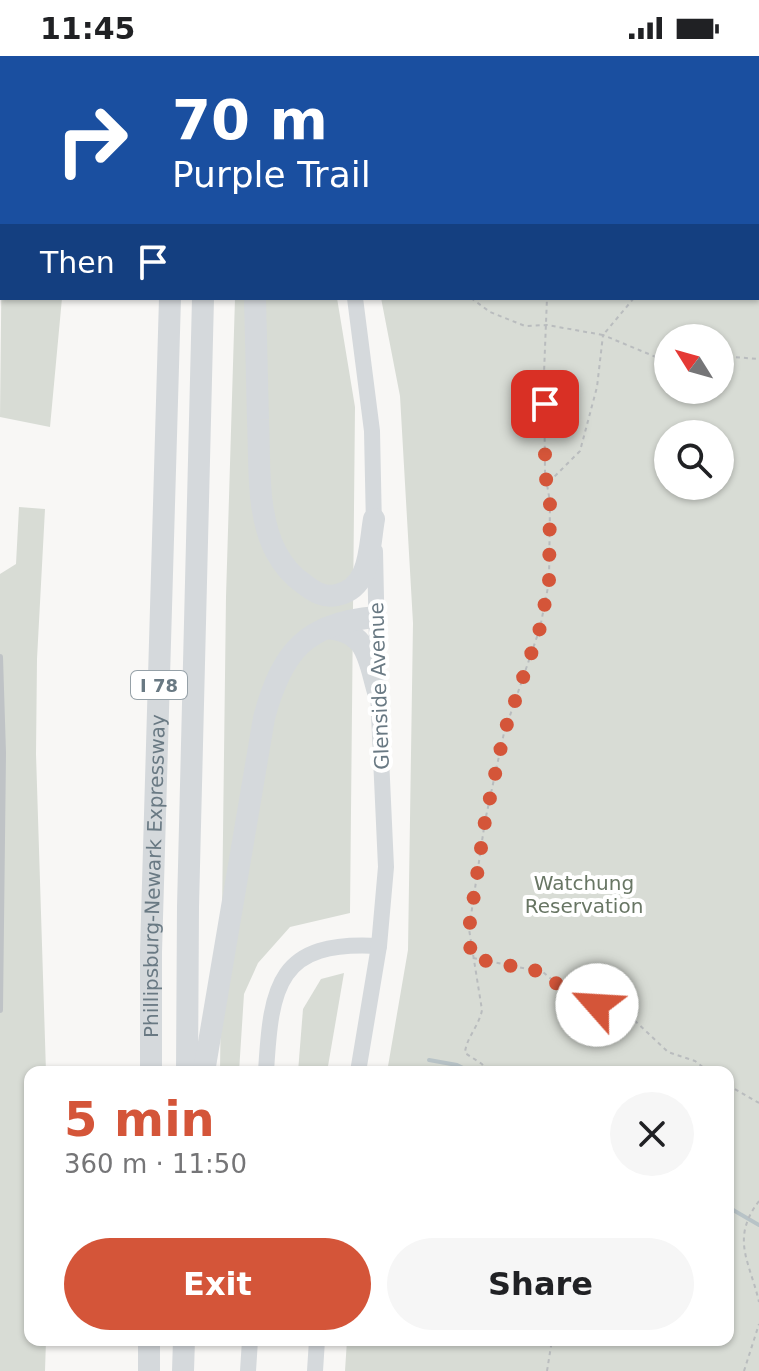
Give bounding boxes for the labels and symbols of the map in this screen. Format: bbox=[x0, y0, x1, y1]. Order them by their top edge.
north arrow bbox=[654, 324, 734, 404]
pin bbox=[511, 370, 579, 438]
street label: Glenside Avenue bbox=[364, 602, 394, 770]
road number: I 78 bbox=[131, 671, 187, 699]
street label: Phillipsburg-Newark Expressway bbox=[139, 714, 170, 1038]
park label: Watchung Reservation bbox=[525, 871, 643, 918]
position arrow bbox=[555, 963, 639, 1047]

